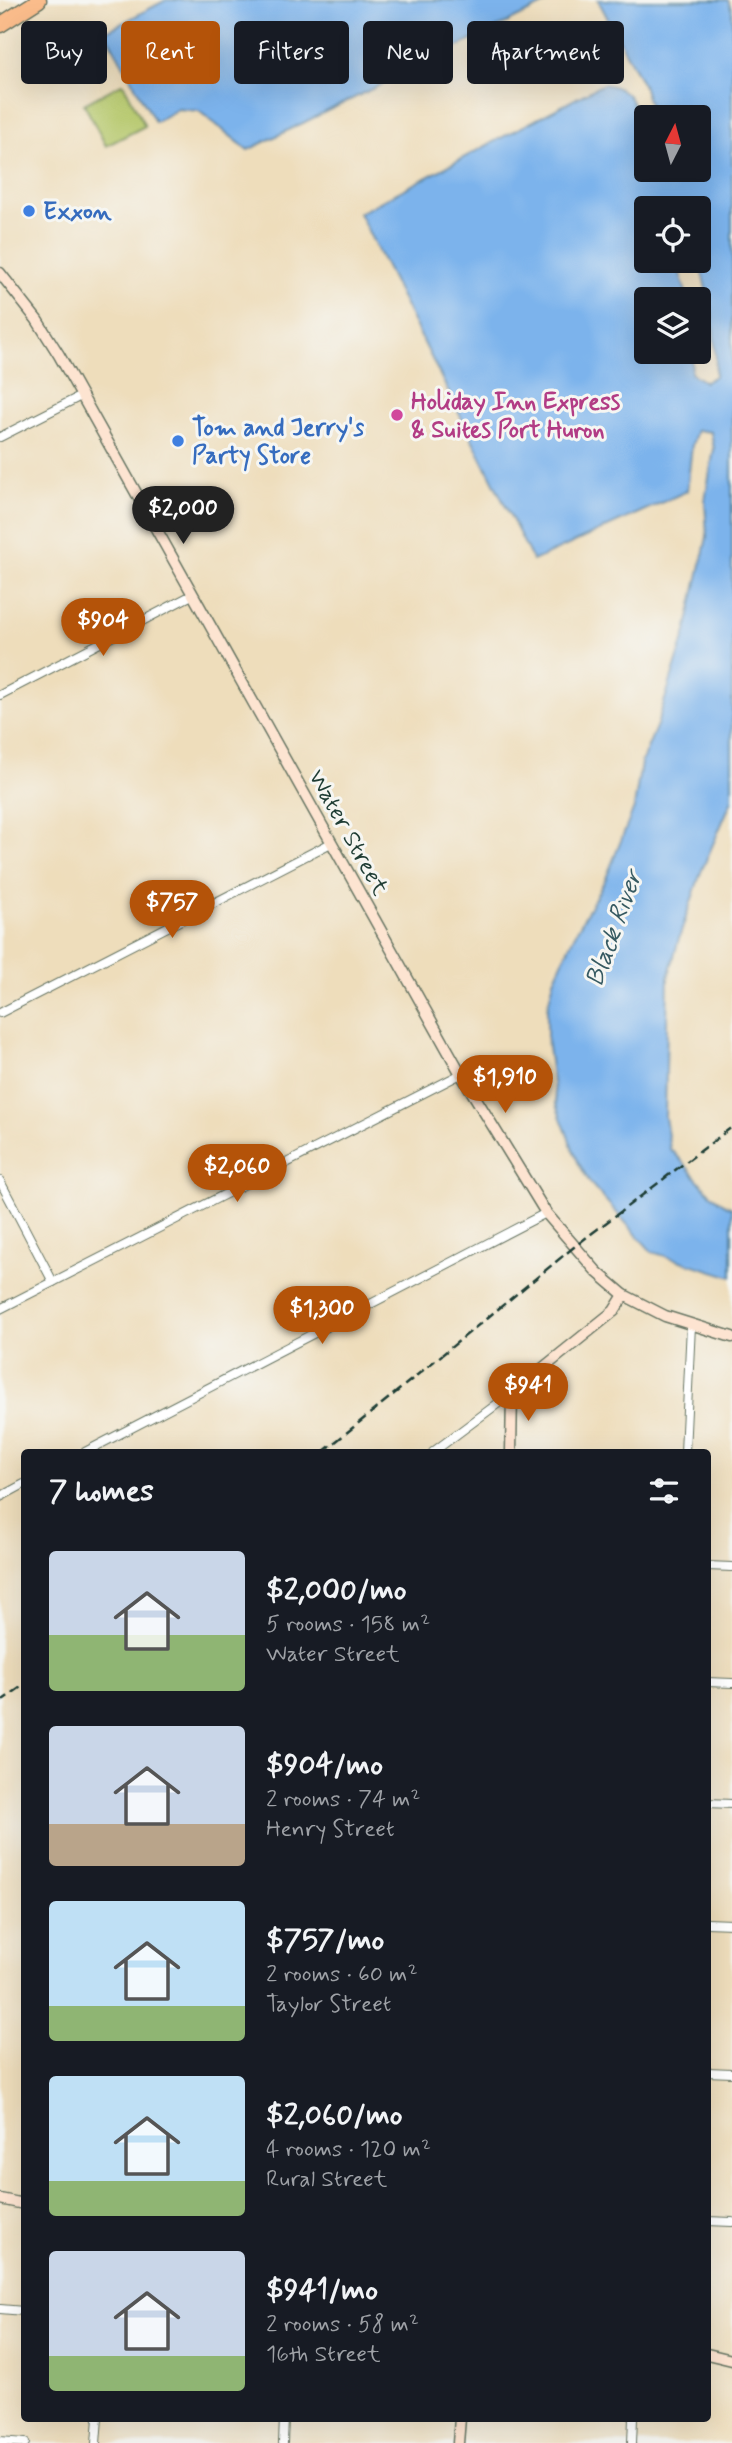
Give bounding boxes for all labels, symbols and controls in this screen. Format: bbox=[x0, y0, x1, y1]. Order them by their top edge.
chip: Buy bbox=[21, 21, 107, 84]
chip: Rent bbox=[121, 21, 220, 84]
chip: Filters bbox=[234, 21, 349, 84]
chip: New bbox=[363, 21, 453, 84]
chip: Apartment bbox=[467, 21, 624, 84]
north arrow bbox=[634, 105, 710, 182]
map controls bbox=[634, 105, 711, 364]
button: locate bbox=[634, 196, 711, 273]
place label: Exxon bbox=[43, 197, 112, 228]
marker: Exxon bbox=[21, 203, 37, 219]
button: layers bbox=[634, 287, 711, 364]
place label: Holiday Inn Express & Suites Port Huron bbox=[411, 387, 621, 446]
marker: Holiday Inn Express & Suites Port Huron bbox=[389, 407, 405, 423]
place label: Tom and Jerry's Party Store bbox=[192, 413, 365, 472]
marker: Tom and Jerry's Party Store bbox=[170, 433, 186, 449]
pin: $2,000 bbox=[126, 486, 240, 546]
text: $2,000 bbox=[148, 494, 218, 524]
pin: $904 bbox=[62, 598, 144, 658]
text: $904 bbox=[77, 606, 129, 636]
street label: Water Street bbox=[300, 764, 395, 901]
water label: Black River bbox=[578, 863, 653, 991]
pin: $757 bbox=[131, 880, 213, 940]
text: $757 bbox=[146, 888, 198, 918]
pin: $1,910 bbox=[448, 1056, 562, 1115]
text: $1,910 bbox=[473, 1063, 537, 1093]
pin: $2,060 bbox=[180, 1144, 294, 1204]
text: $2,060 bbox=[204, 1152, 270, 1182]
pin: $1,300 bbox=[265, 1286, 379, 1346]
text: $1,300 bbox=[289, 1294, 355, 1324]
pin: $941 bbox=[487, 1364, 569, 1423]
text: $941 bbox=[504, 1371, 552, 1401]
text: 7 homes bbox=[49, 1472, 154, 1511]
icon: filters bbox=[645, 1472, 683, 1510]
text: $2,000/mo bbox=[266, 1571, 407, 1610]
icon: home bbox=[105, 1579, 189, 1663]
text: 5 rooms · 158 m² bbox=[266, 1610, 430, 1640]
text: Water Street bbox=[266, 1640, 400, 1670]
text: $904/mo bbox=[266, 1746, 383, 1785]
icon: home bbox=[105, 1754, 189, 1838]
text: 2 rooms · 74 m² bbox=[266, 1785, 421, 1815]
text: Henry Street bbox=[266, 1815, 394, 1845]
text: $757/mo bbox=[266, 1921, 384, 1960]
icon: home bbox=[105, 1929, 189, 2013]
text: 2 rooms · 60 m² bbox=[266, 1960, 418, 1990]
text: Taylor Street bbox=[266, 1990, 391, 2020]
text: $2,060/mo bbox=[266, 2096, 403, 2135]
icon: home bbox=[105, 2104, 189, 2188]
text: 4 rooms · 120 m² bbox=[266, 2135, 431, 2165]
text: Rural Street bbox=[266, 2165, 387, 2195]
text: $941/mo bbox=[266, 2271, 378, 2310]
icon: home bbox=[105, 2279, 189, 2363]
text: 2 rooms · 58 m² bbox=[266, 2310, 419, 2340]
text: 16th Street bbox=[266, 2340, 380, 2370]

